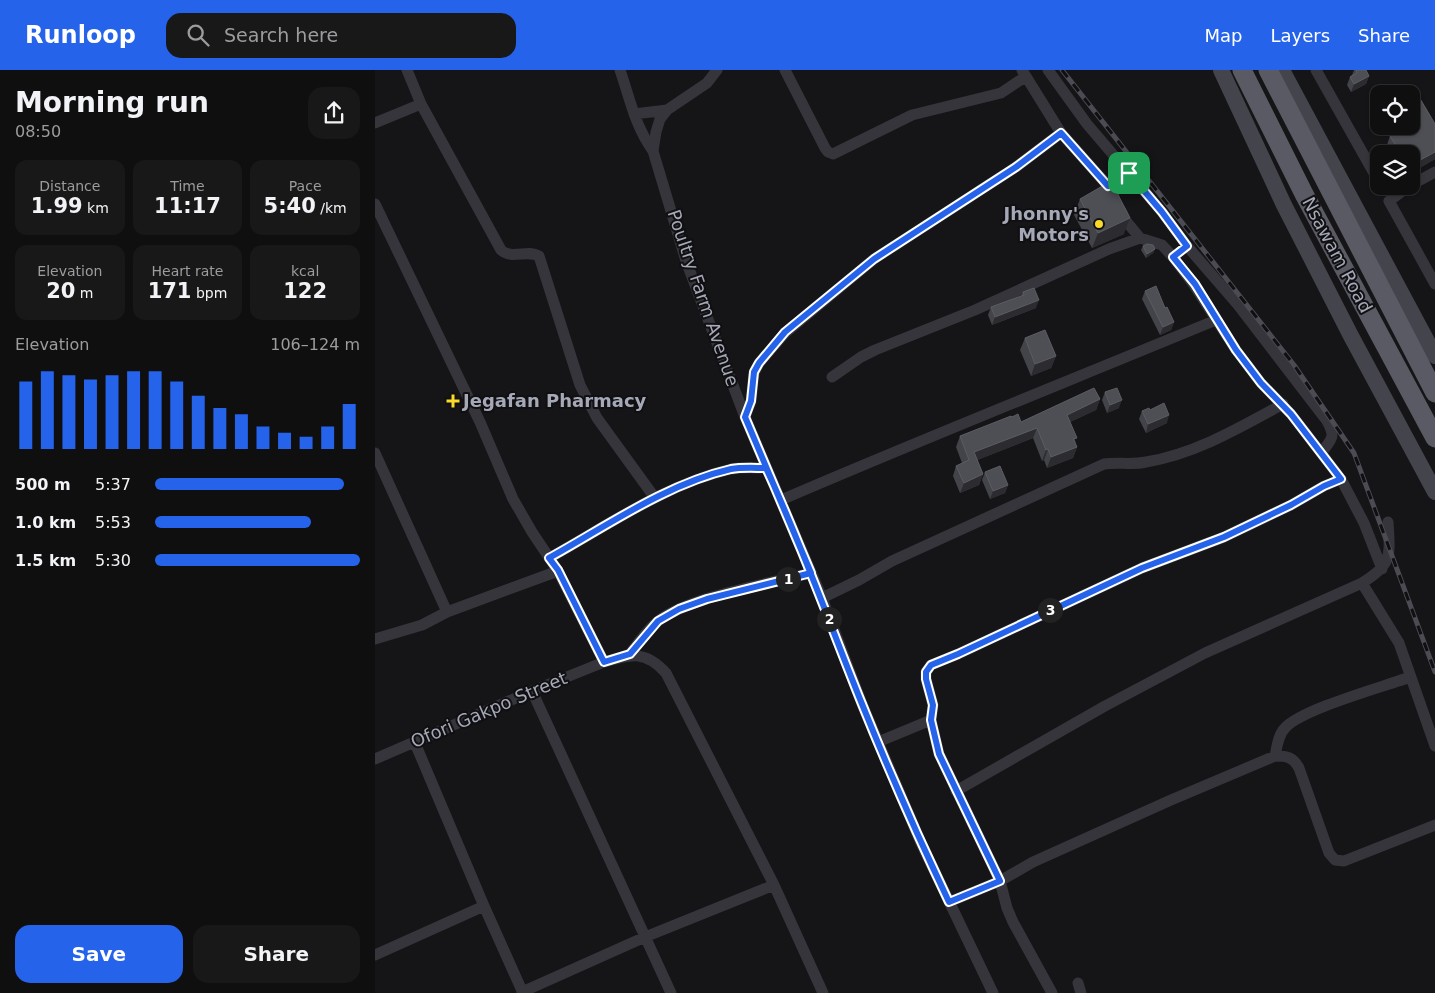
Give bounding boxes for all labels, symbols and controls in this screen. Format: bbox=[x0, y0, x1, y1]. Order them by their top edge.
search box bbox=[166, 13, 516, 58]
text: Runloop bbox=[25, 21, 136, 49]
icon: search bbox=[184, 21, 212, 49]
text: Search here bbox=[224, 24, 338, 46]
text: Map bbox=[1204, 25, 1242, 46]
text: Layers bbox=[1270, 25, 1330, 46]
text: Share bbox=[1358, 25, 1410, 46]
map controls bbox=[1370, 85, 1420, 195]
button: locate bbox=[1370, 85, 1420, 135]
text: Morning run bbox=[15, 86, 209, 119]
button: share bbox=[308, 87, 360, 139]
text: 08:50 bbox=[15, 122, 61, 141]
button: layers bbox=[1370, 145, 1420, 195]
pin bbox=[1108, 152, 1150, 194]
icon: arrive bbox=[1115, 159, 1143, 187]
text: Distance bbox=[39, 178, 100, 194]
text: Time bbox=[170, 178, 205, 194]
text: Pace bbox=[289, 178, 322, 194]
street label: Nsawam Road bbox=[1298, 193, 1377, 316]
text: 1.99 bbox=[31, 194, 83, 218]
text: 11:17 bbox=[154, 194, 221, 218]
text: 5:40 bbox=[264, 194, 316, 218]
text: km bbox=[83, 200, 109, 216]
text: /km bbox=[316, 200, 347, 216]
place label: Jhonny's Motors bbox=[1002, 203, 1089, 245]
street label: Poultry Farm Avenue bbox=[663, 207, 744, 389]
marker: Jhonny's Motors bbox=[1093, 218, 1105, 230]
text: Elevation bbox=[37, 263, 102, 279]
text: Heart rate bbox=[152, 263, 223, 279]
text: kcal bbox=[291, 263, 319, 279]
text: 20 bbox=[46, 279, 75, 303]
text: 171 bbox=[148, 279, 191, 303]
text: 122 bbox=[283, 279, 327, 303]
text: m bbox=[75, 285, 93, 301]
text: bpm bbox=[191, 285, 227, 301]
text: Elevation bbox=[15, 335, 89, 354]
text: 106–124 m bbox=[270, 335, 360, 354]
place label: Jegafan Pharmacy bbox=[461, 390, 647, 411]
marker: Jegafan Pharmacy bbox=[447, 395, 459, 407]
text: 500 m bbox=[15, 475, 71, 494]
text: 5:37 bbox=[95, 475, 131, 494]
text: 1.0 km bbox=[15, 513, 76, 532]
text: 5:53 bbox=[95, 513, 131, 532]
text: 1.5 km bbox=[15, 551, 76, 570]
text: 5:30 bbox=[95, 551, 131, 570]
pin: 1 bbox=[775, 566, 801, 592]
text: 1 bbox=[784, 571, 793, 587]
pin: 3 bbox=[1037, 598, 1063, 622]
text: 3 bbox=[1046, 602, 1055, 618]
pin: 2 bbox=[817, 606, 841, 632]
text: 2 bbox=[825, 611, 834, 627]
street label: Ofori Gakpo Street bbox=[407, 667, 570, 752]
button: Save bbox=[15, 925, 183, 983]
button: Share bbox=[193, 925, 360, 983]

